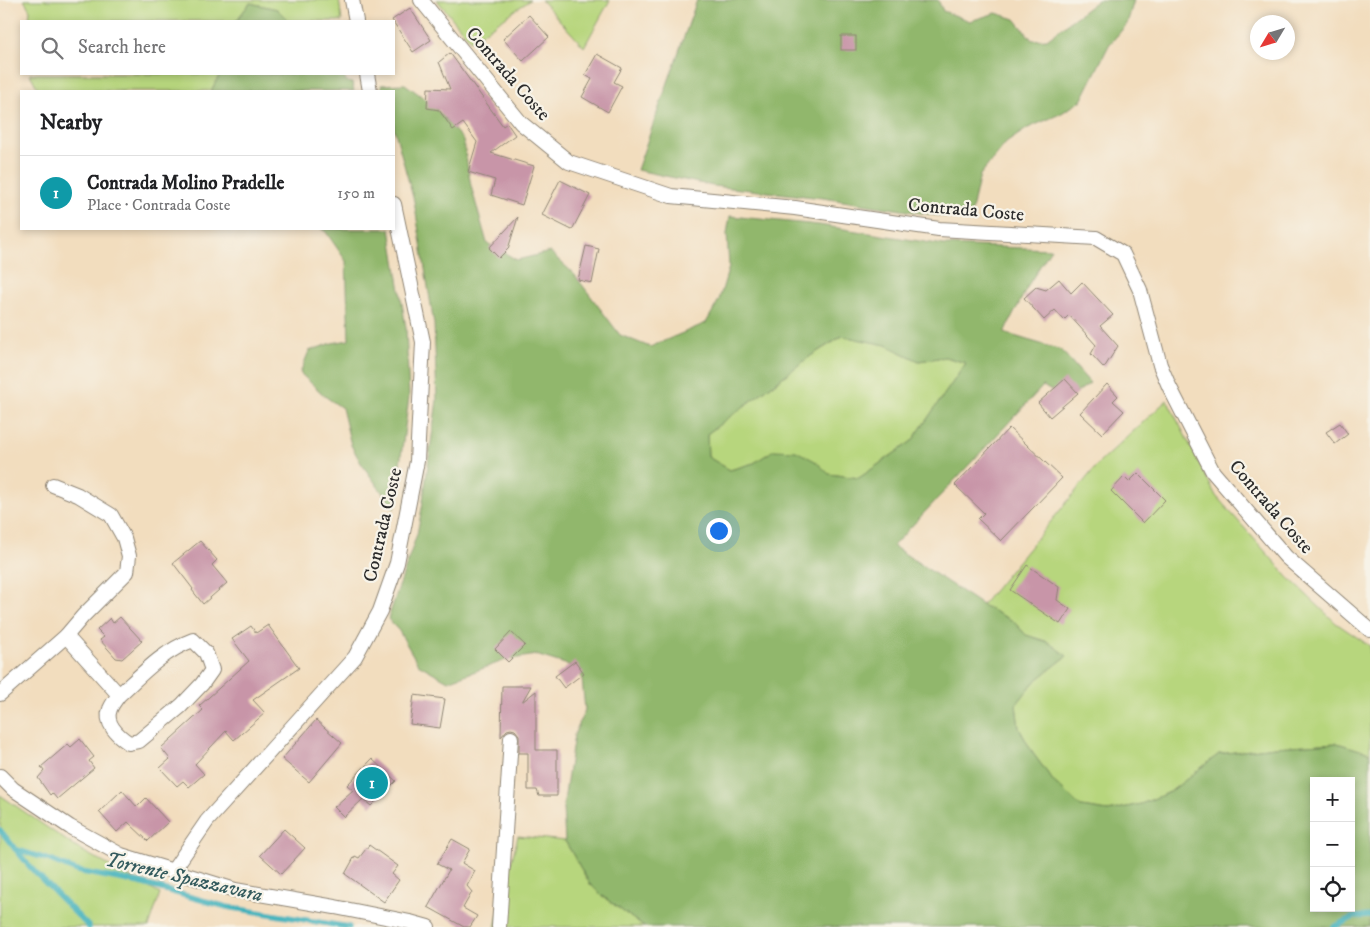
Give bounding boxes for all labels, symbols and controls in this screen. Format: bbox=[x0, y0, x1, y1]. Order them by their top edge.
north arrow bbox=[1250, 15, 1295, 60]
search box bbox=[20, 20, 395, 75]
street label: Contrada Coste bbox=[461, 22, 555, 126]
icon: search bbox=[38, 34, 66, 62]
text: Search here bbox=[78, 36, 166, 59]
text: Nearby bbox=[40, 110, 102, 136]
text: Contrada Molino Pradelle bbox=[87, 172, 284, 195]
text: 1 bbox=[53, 183, 59, 203]
text: 150 m bbox=[337, 183, 375, 203]
street label: Contrada Coste bbox=[907, 193, 1025, 227]
text: Place · Contrada Coste bbox=[87, 195, 230, 215]
street label: Contrada Coste bbox=[1224, 455, 1318, 559]
street label: Contrada Coste bbox=[359, 465, 407, 584]
your location bbox=[706, 518, 732, 544]
pin: 1 bbox=[356, 764, 388, 802]
map controls bbox=[1310, 777, 1355, 912]
button: + bbox=[1310, 777, 1355, 822]
button: − bbox=[1310, 822, 1355, 867]
water label: Torrente Spazzavara bbox=[103, 848, 265, 908]
button: locate bbox=[1310, 867, 1355, 912]

